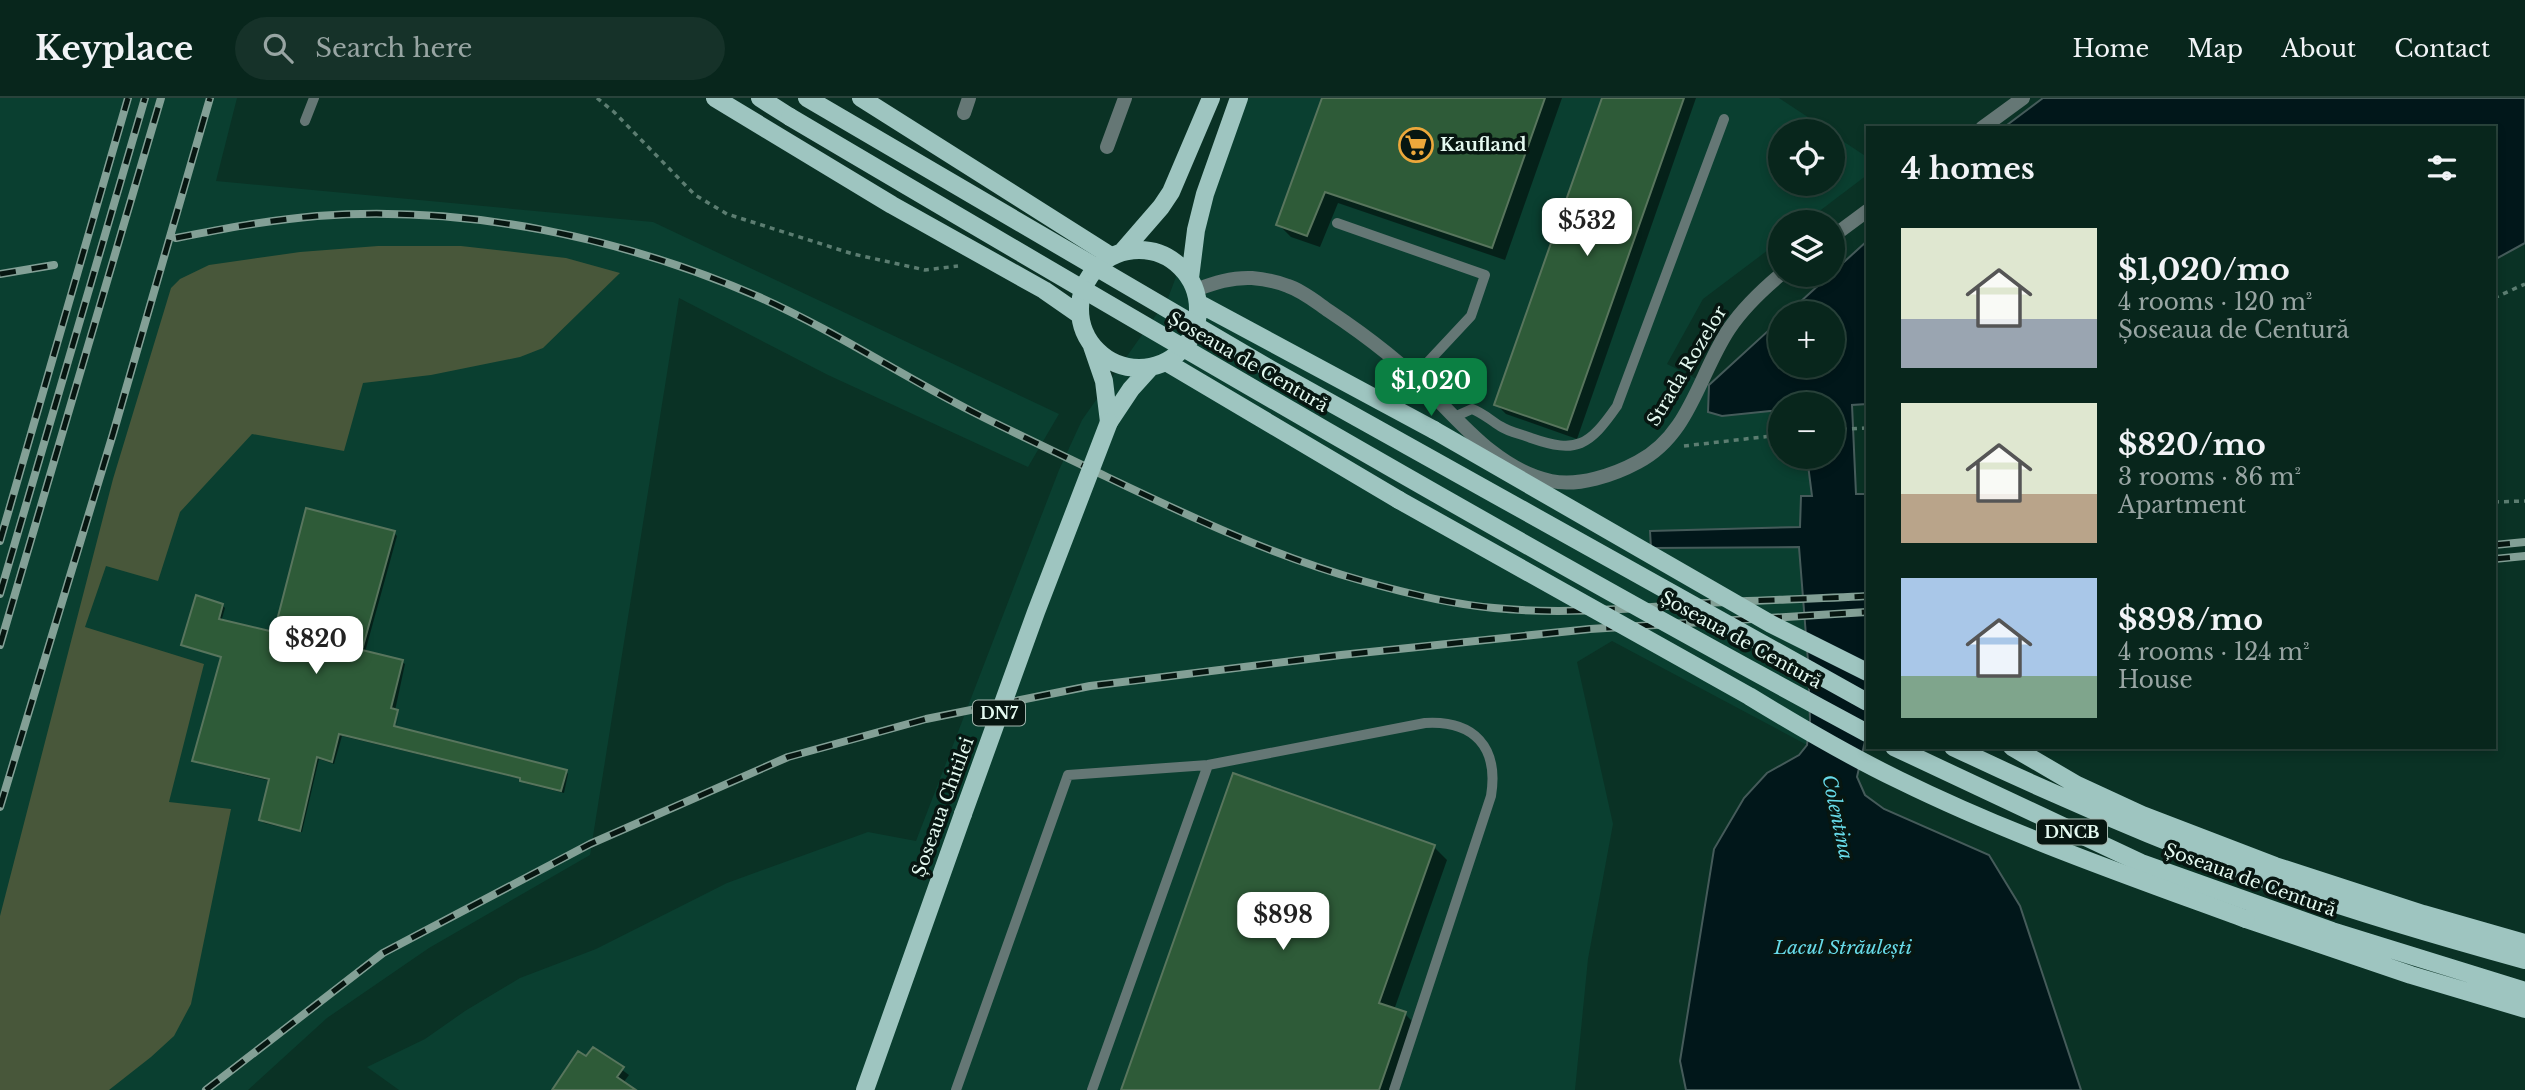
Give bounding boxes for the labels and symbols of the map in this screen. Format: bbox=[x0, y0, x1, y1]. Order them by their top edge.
supermarket icon: Kaufland bbox=[1397, 126, 1435, 164]
place label: Kaufland bbox=[1440, 134, 1527, 156]
pin: $532 bbox=[1546, 198, 1628, 258]
street label: Strada Rozelor bbox=[1643, 302, 1732, 430]
street label: Șoseaua de Centură bbox=[1164, 307, 1332, 417]
pin: $1,020 bbox=[1374, 358, 1488, 418]
street label: Șoseaua de Centură bbox=[1656, 586, 1826, 694]
pin: $820 bbox=[275, 616, 357, 676]
road number: DN7 bbox=[973, 700, 1025, 726]
street label: Șoseaua Chitilei bbox=[908, 734, 978, 880]
water label: Colentina bbox=[1817, 772, 1858, 862]
road number: DNCB bbox=[2037, 820, 2107, 845]
street label: Șoseaua de Centură bbox=[2161, 839, 2339, 921]
pin: $898 bbox=[1242, 892, 1324, 952]
water label: Lacul Străulești bbox=[1773, 936, 1913, 959]

